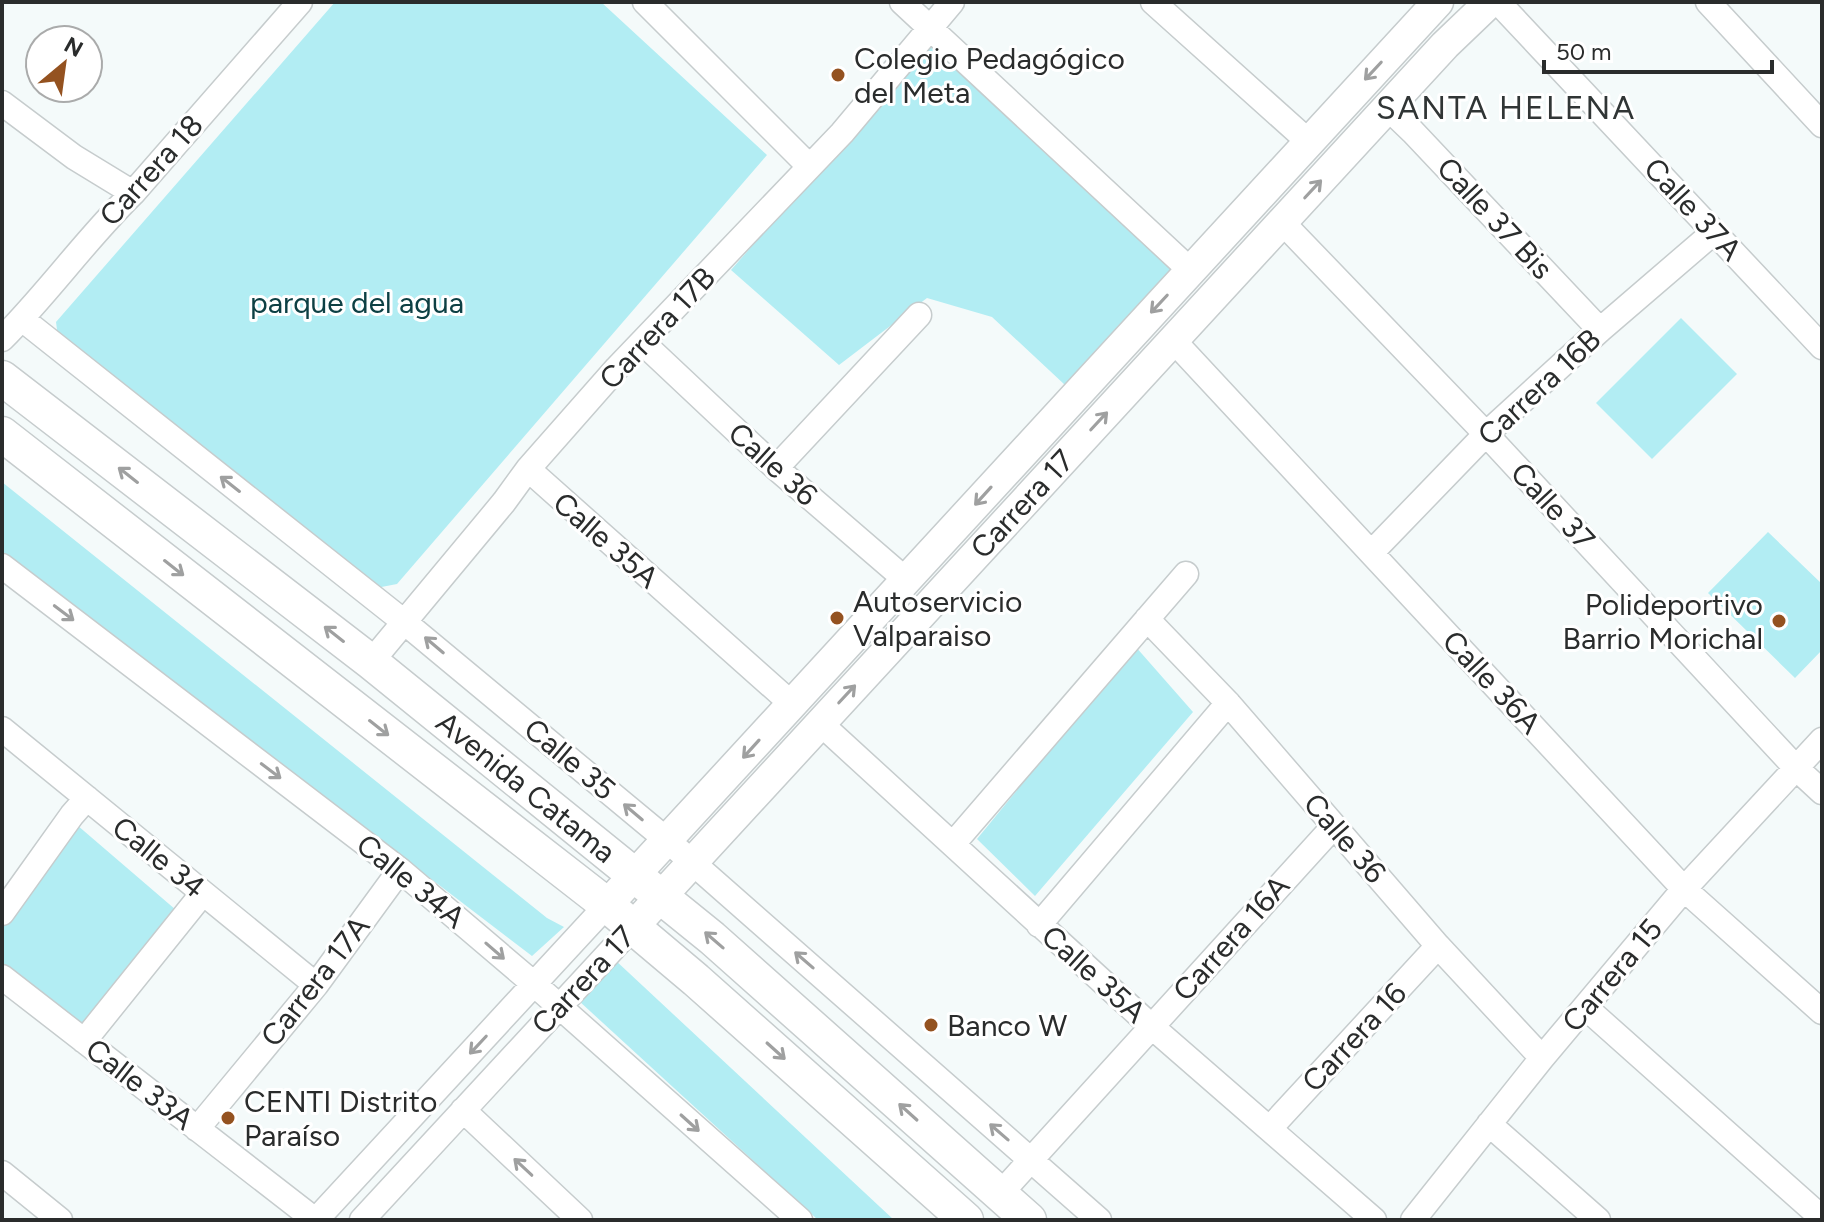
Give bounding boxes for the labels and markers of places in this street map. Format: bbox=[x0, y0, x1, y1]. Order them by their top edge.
place label: Colegio Pedagógico del Meta bbox=[854, 40, 1125, 111]
marker: Colegio Pedagógico del Meta bbox=[829, 66, 847, 84]
place label: Autoservicio Valparaiso bbox=[853, 583, 1022, 654]
place label: Polideportivo Barrio Morichal bbox=[1563, 586, 1763, 657]
marker: Autoservicio Valparaiso bbox=[828, 609, 846, 627]
marker: Polideportivo Barrio Morichal bbox=[1770, 612, 1788, 630]
place label: Banco W bbox=[947, 1007, 1067, 1044]
marker: Banco W bbox=[922, 1016, 940, 1034]
place label: CENTI Distrito Paraíso bbox=[244, 1083, 437, 1154]
marker: CENTI Distrito Paraíso bbox=[219, 1109, 237, 1127]

